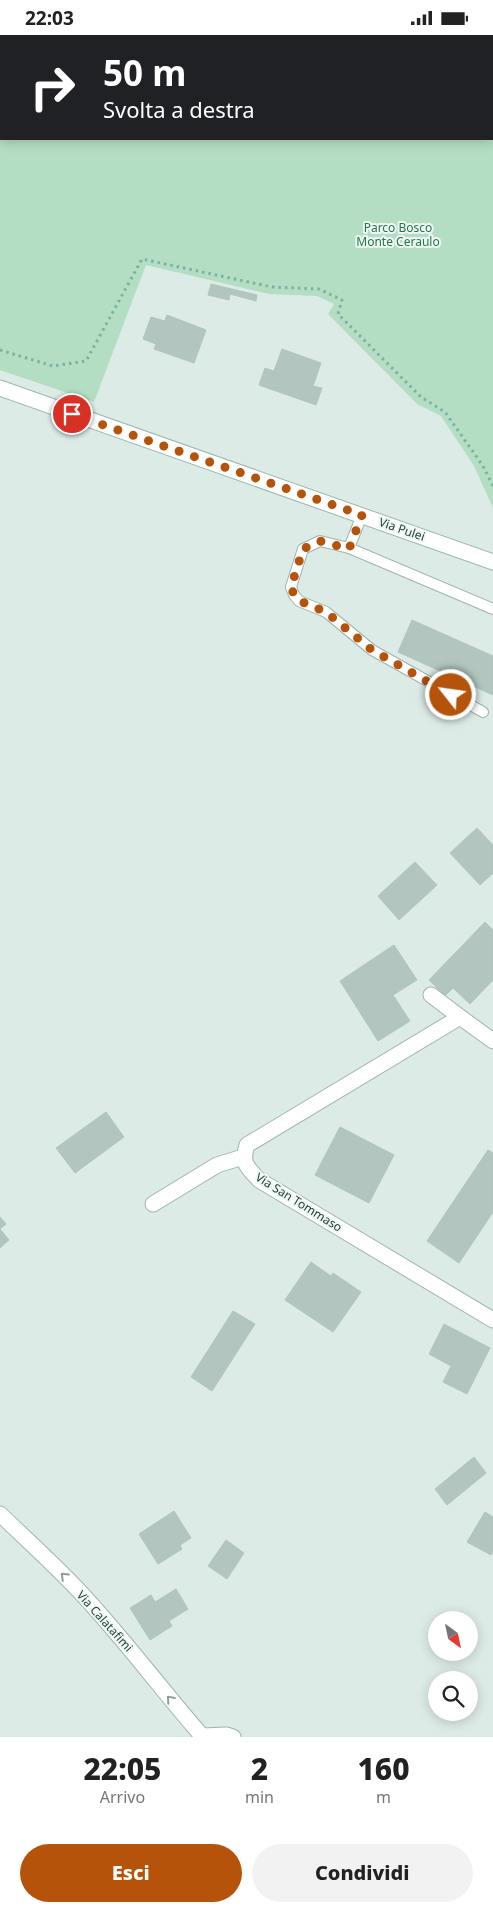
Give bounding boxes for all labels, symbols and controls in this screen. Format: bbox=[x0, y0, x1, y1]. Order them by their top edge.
text: 22:03 bbox=[25, 5, 74, 31]
text: 50 m bbox=[103, 49, 186, 96]
icon: right bbox=[20, 55, 85, 120]
text: Svolta a destra bbox=[103, 94, 255, 124]
park label: Parco Bosco Monte Ceraulo bbox=[356, 219, 440, 250]
pin bbox=[51, 393, 93, 435]
icon: arrive bbox=[58, 400, 86, 428]
street label: Via Pulei bbox=[377, 513, 427, 545]
position arrow bbox=[424, 668, 476, 720]
street label: Via San Tommaso bbox=[252, 1168, 346, 1236]
one-way arrow bbox=[61, 1573, 70, 1582]
street label: Via Calatafimi bbox=[73, 1587, 137, 1655]
north arrow bbox=[428, 1611, 478, 1661]
map controls bbox=[428, 1611, 478, 1721]
button: search bbox=[428, 1671, 478, 1721]
one-way arrow bbox=[167, 1696, 176, 1705]
text: 22:05 bbox=[84, 1748, 161, 1789]
text: 2 bbox=[251, 1748, 268, 1789]
text: 160 bbox=[357, 1748, 409, 1789]
text: Arrivo bbox=[100, 1786, 145, 1808]
text: min bbox=[245, 1786, 274, 1808]
text: m bbox=[376, 1786, 391, 1808]
button: Esci bbox=[20, 1844, 242, 1902]
button: Condividi bbox=[252, 1844, 473, 1902]

